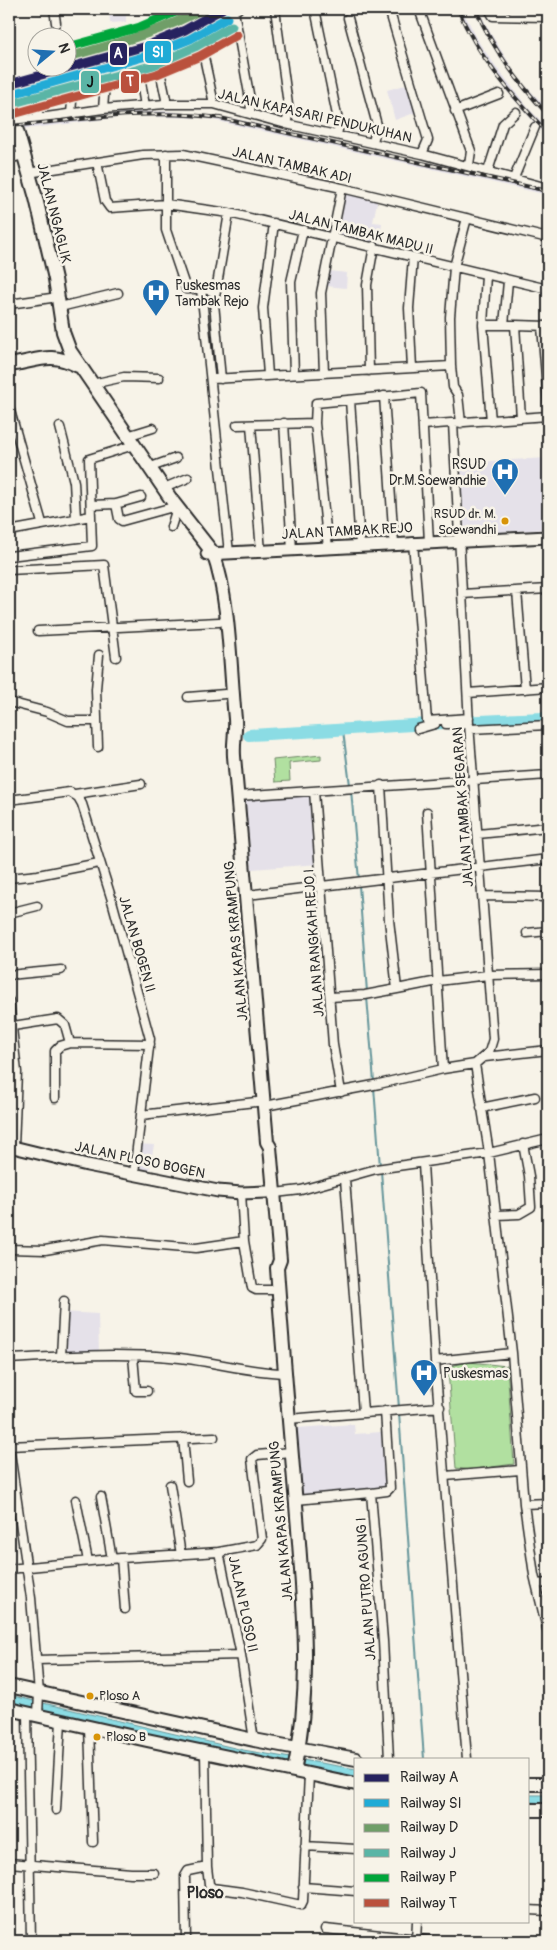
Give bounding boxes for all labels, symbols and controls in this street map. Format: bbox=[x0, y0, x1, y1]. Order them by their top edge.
north arrow bbox=[28, 28, 78, 78]
line badge: SI bbox=[144, 40, 172, 64]
text: N bbox=[54, 41, 73, 55]
line badge: A bbox=[109, 42, 128, 66]
text: SI bbox=[152, 44, 164, 61]
text: A bbox=[113, 45, 123, 62]
line badge: J bbox=[80, 70, 100, 94]
line badge: T bbox=[120, 70, 140, 94]
text: T bbox=[125, 73, 134, 90]
text: J bbox=[87, 74, 94, 91]
street label: JALAN KAPASARI PENDUKUHAN bbox=[216, 85, 414, 147]
street label: JALAN TAMBAK ADI bbox=[231, 143, 353, 187]
street label: JALAN NGAGLIK bbox=[33, 161, 75, 265]
street label: JALAN TAMBAK MADU II bbox=[287, 206, 435, 258]
place label: Puskesmas Tambak Rejo bbox=[175, 277, 249, 310]
hospital icon: Puskesmas Tambak Rejo bbox=[141, 278, 171, 317]
place label: RSUD Dr.M.Soewandhie bbox=[389, 456, 486, 489]
hospital icon: RSUD Dr.M.Soewandhie bbox=[490, 457, 520, 496]
place label: RSUD dr. M. Soewandhi bbox=[434, 506, 496, 538]
marker: RSUD dr. M. Soewandhi bbox=[500, 516, 510, 526]
street label: JALAN TAMBAK REJO bbox=[281, 519, 413, 543]
street label: JALAN TAMBAK SEGARAN bbox=[449, 726, 477, 888]
street label: JALAN KAPAS KRAMPUNG bbox=[221, 860, 251, 1022]
street label: JALAN RANGKAH REJO I bbox=[300, 868, 328, 1018]
street label: JALAN BOGEN II bbox=[115, 894, 159, 994]
street label: JALAN PLOSO BOGEN bbox=[73, 1138, 207, 1182]
hospital icon: Puskesmas bbox=[409, 1358, 439, 1397]
place label: Puskesmas bbox=[443, 1365, 509, 1382]
street label: JALAN KAPAS KRAMPUNG bbox=[266, 1440, 296, 1602]
street label: JALAN PUTRO AGUNG I bbox=[353, 1517, 379, 1661]
street label: JALAN PLOSO II bbox=[225, 1554, 261, 1654]
place label: Ploso A bbox=[99, 1688, 141, 1704]
marker: Ploso A bbox=[85, 1691, 95, 1701]
place label: Ploso B bbox=[106, 1729, 146, 1745]
marker: Ploso B bbox=[92, 1732, 102, 1742]
legend bbox=[354, 1758, 530, 1922]
text: Railway A bbox=[400, 1768, 459, 1787]
text: Railway SI bbox=[400, 1794, 462, 1813]
text: Railway D bbox=[400, 1818, 458, 1837]
text: Railway J bbox=[400, 1844, 456, 1863]
text: Railway P bbox=[400, 1868, 457, 1887]
district label: Ploso bbox=[187, 1883, 224, 1903]
text: Railway T bbox=[400, 1894, 457, 1913]

